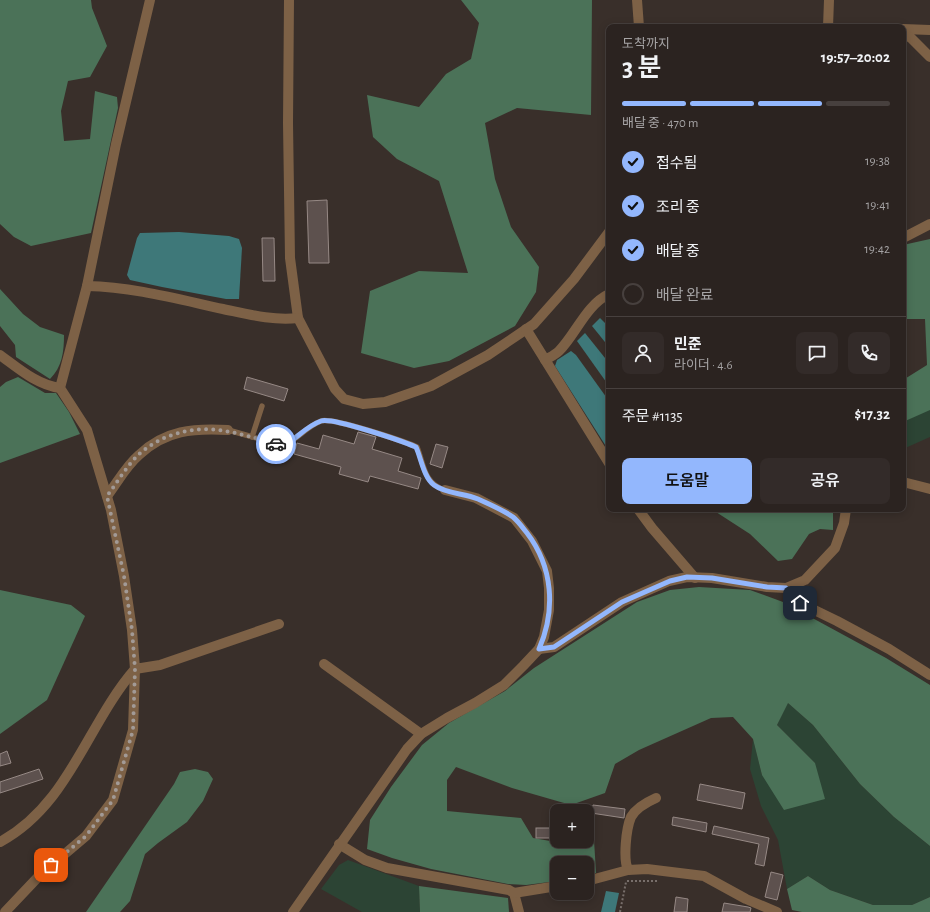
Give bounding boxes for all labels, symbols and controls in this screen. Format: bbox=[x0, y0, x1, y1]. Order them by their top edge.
text: 도착까지 bbox=[622, 38, 670, 51]
text: 19:57–20:02 bbox=[821, 50, 890, 65]
text: 3 분 bbox=[622, 55, 661, 81]
text: 배달 중 · 470 m bbox=[622, 117, 698, 130]
icon: check bbox=[622, 151, 644, 173]
text: 19:38 bbox=[865, 155, 890, 168]
text: 접수됨 bbox=[656, 156, 697, 171]
icon: check bbox=[622, 195, 644, 217]
text: 19:41 bbox=[866, 199, 890, 212]
text: 조리 중 bbox=[656, 200, 700, 215]
icon: check bbox=[622, 239, 644, 261]
text: 19:42 bbox=[864, 243, 890, 256]
text: 배달 중 bbox=[656, 244, 700, 259]
text: 배달 완료 bbox=[656, 288, 714, 303]
button: person bbox=[622, 332, 664, 374]
button: chat bbox=[796, 332, 838, 374]
button: phone bbox=[848, 332, 890, 374]
text: 민준 bbox=[674, 337, 702, 352]
text: 라이더 · 4.6 bbox=[674, 359, 733, 372]
text: $17.32 bbox=[854, 407, 890, 422]
text: 주문 #1135 bbox=[622, 409, 683, 424]
courier bbox=[256, 424, 296, 464]
icon: car bbox=[265, 433, 287, 455]
button: 도움말 bbox=[622, 458, 752, 504]
button: 공유 bbox=[760, 458, 890, 504]
pin bbox=[783, 586, 817, 620]
icon: home bbox=[789, 592, 811, 614]
map controls bbox=[550, 804, 594, 900]
button: + bbox=[550, 804, 594, 848]
pin bbox=[34, 848, 68, 882]
icon: bag bbox=[40, 854, 62, 876]
button: − bbox=[550, 856, 594, 900]

